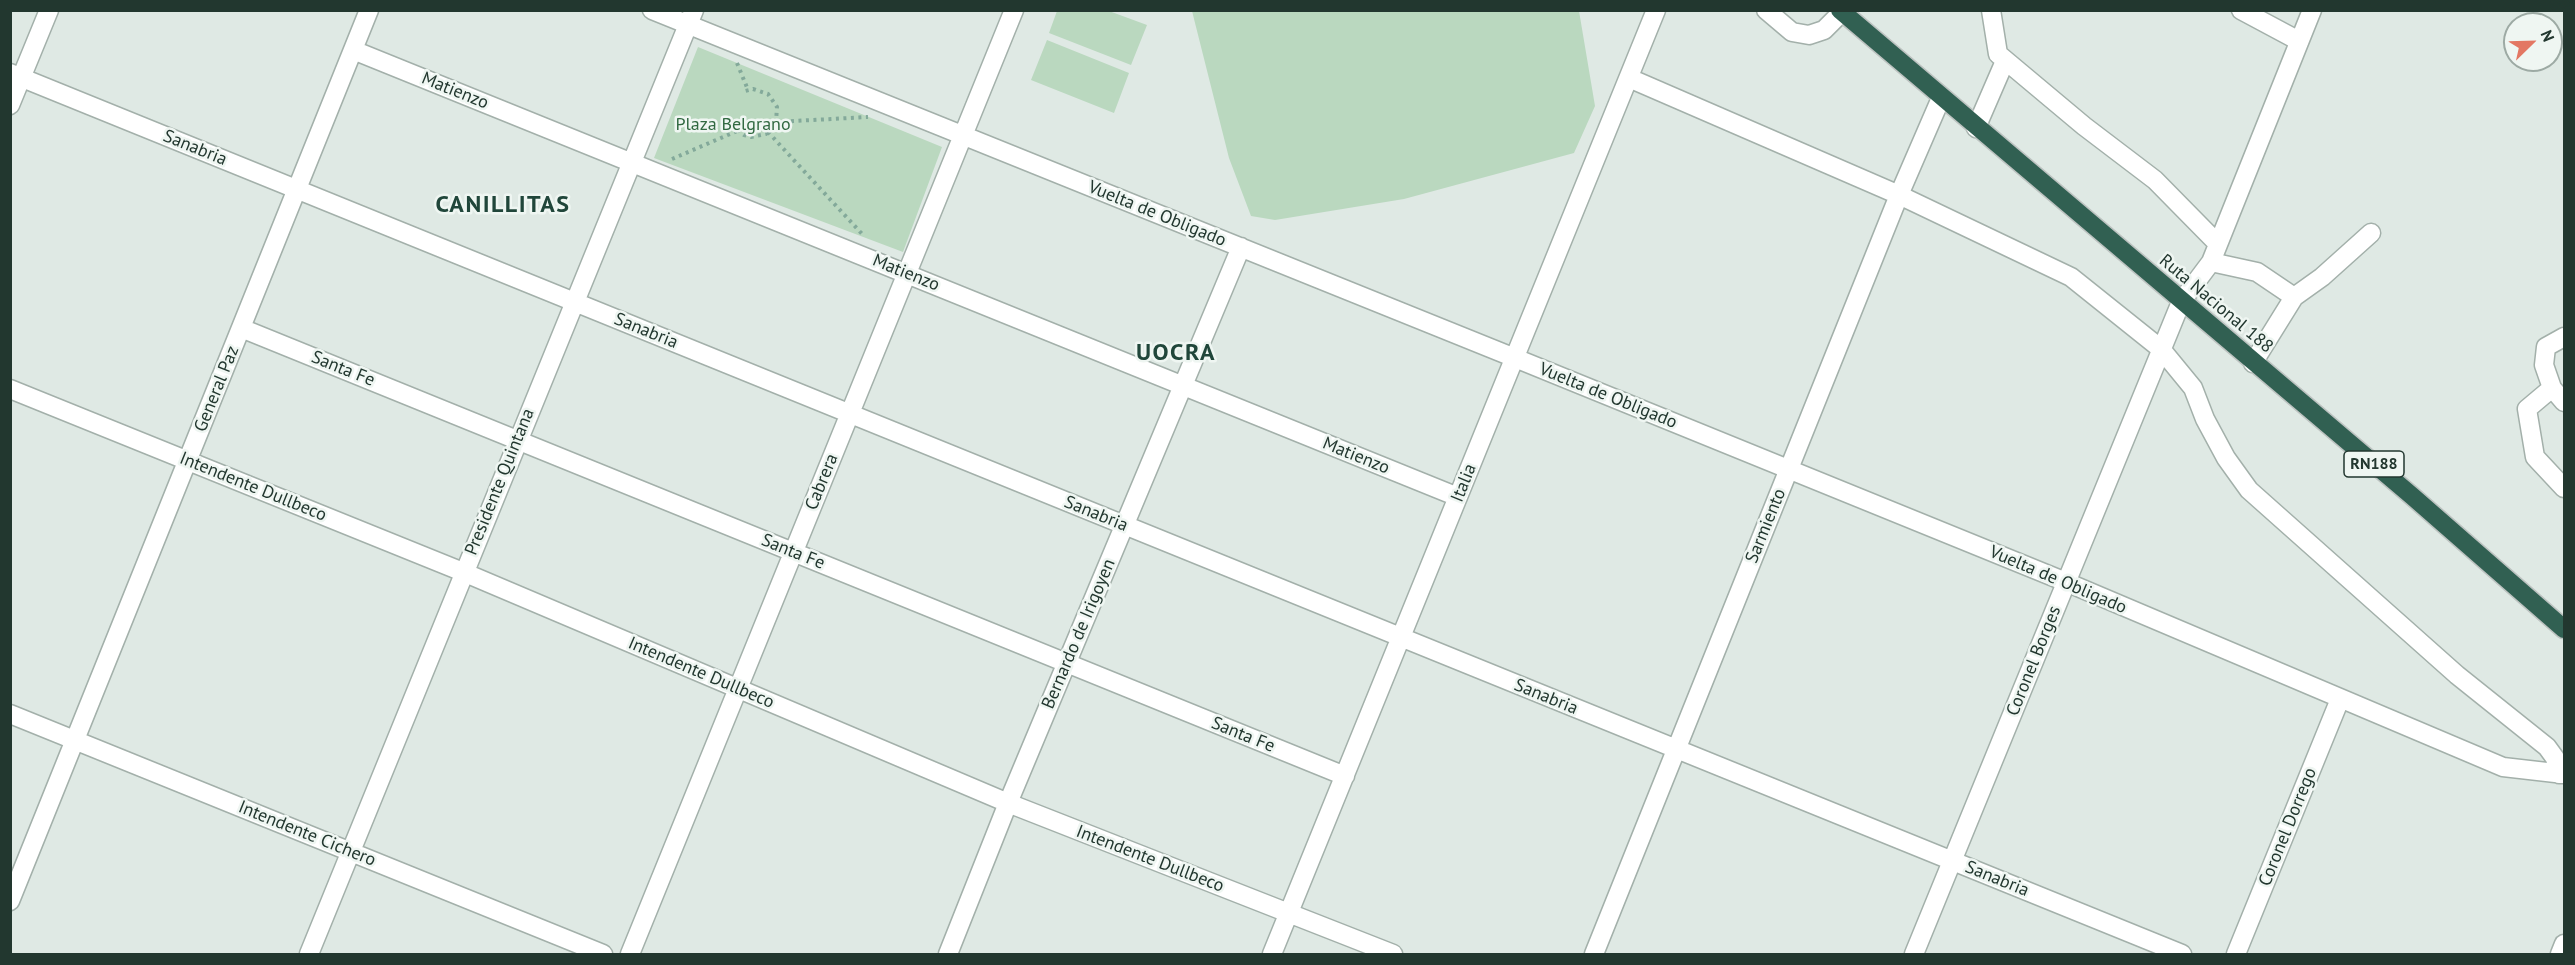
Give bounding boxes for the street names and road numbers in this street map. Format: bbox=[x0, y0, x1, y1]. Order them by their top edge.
street label: Matienzo bbox=[418, 68, 492, 114]
street label: Sanabria bbox=[160, 125, 230, 171]
street label: Vuelta de Obligado bbox=[1085, 176, 1229, 252]
street label: Matienzo bbox=[869, 250, 943, 296]
street label: Ruta Nacional 188 bbox=[2155, 250, 2277, 358]
street label: Sanabria bbox=[611, 308, 681, 354]
street label: General Paz bbox=[190, 343, 244, 435]
street label: Santa Fe bbox=[308, 347, 378, 391]
street label: Vuelta de Obligado bbox=[1536, 358, 1680, 434]
street label: Presidente Quintana bbox=[461, 406, 539, 558]
street label: Matienzo bbox=[1319, 433, 1393, 479]
street label: Intendente Dullbeco bbox=[176, 448, 330, 526]
street label: Cabrera bbox=[801, 451, 843, 513]
road number: RN188 bbox=[2344, 451, 2404, 477]
street label: Italia bbox=[1447, 461, 1481, 505]
street label: Sarmiento bbox=[1741, 486, 1791, 566]
street label: Sanabria bbox=[1061, 491, 1131, 537]
street label: Santa Fe bbox=[758, 530, 828, 574]
street label: Vuelta de Obligado bbox=[1986, 541, 2130, 619]
street label: Bernardo de Irigoyen bbox=[1038, 556, 1120, 712]
street label: Coronel Borges bbox=[2002, 603, 2066, 719]
street label: Intendente Dullbeco bbox=[625, 632, 777, 714]
street label: Sanabria bbox=[1511, 674, 1581, 720]
street label: Santa Fe bbox=[1208, 713, 1278, 757]
street label: Coronel Dorrego bbox=[2254, 765, 2322, 889]
street label: Intendente Cichero bbox=[235, 797, 379, 871]
street label: Intendente Dullbeco bbox=[1073, 821, 1227, 897]
street label: Sanabria bbox=[1962, 856, 2032, 902]

